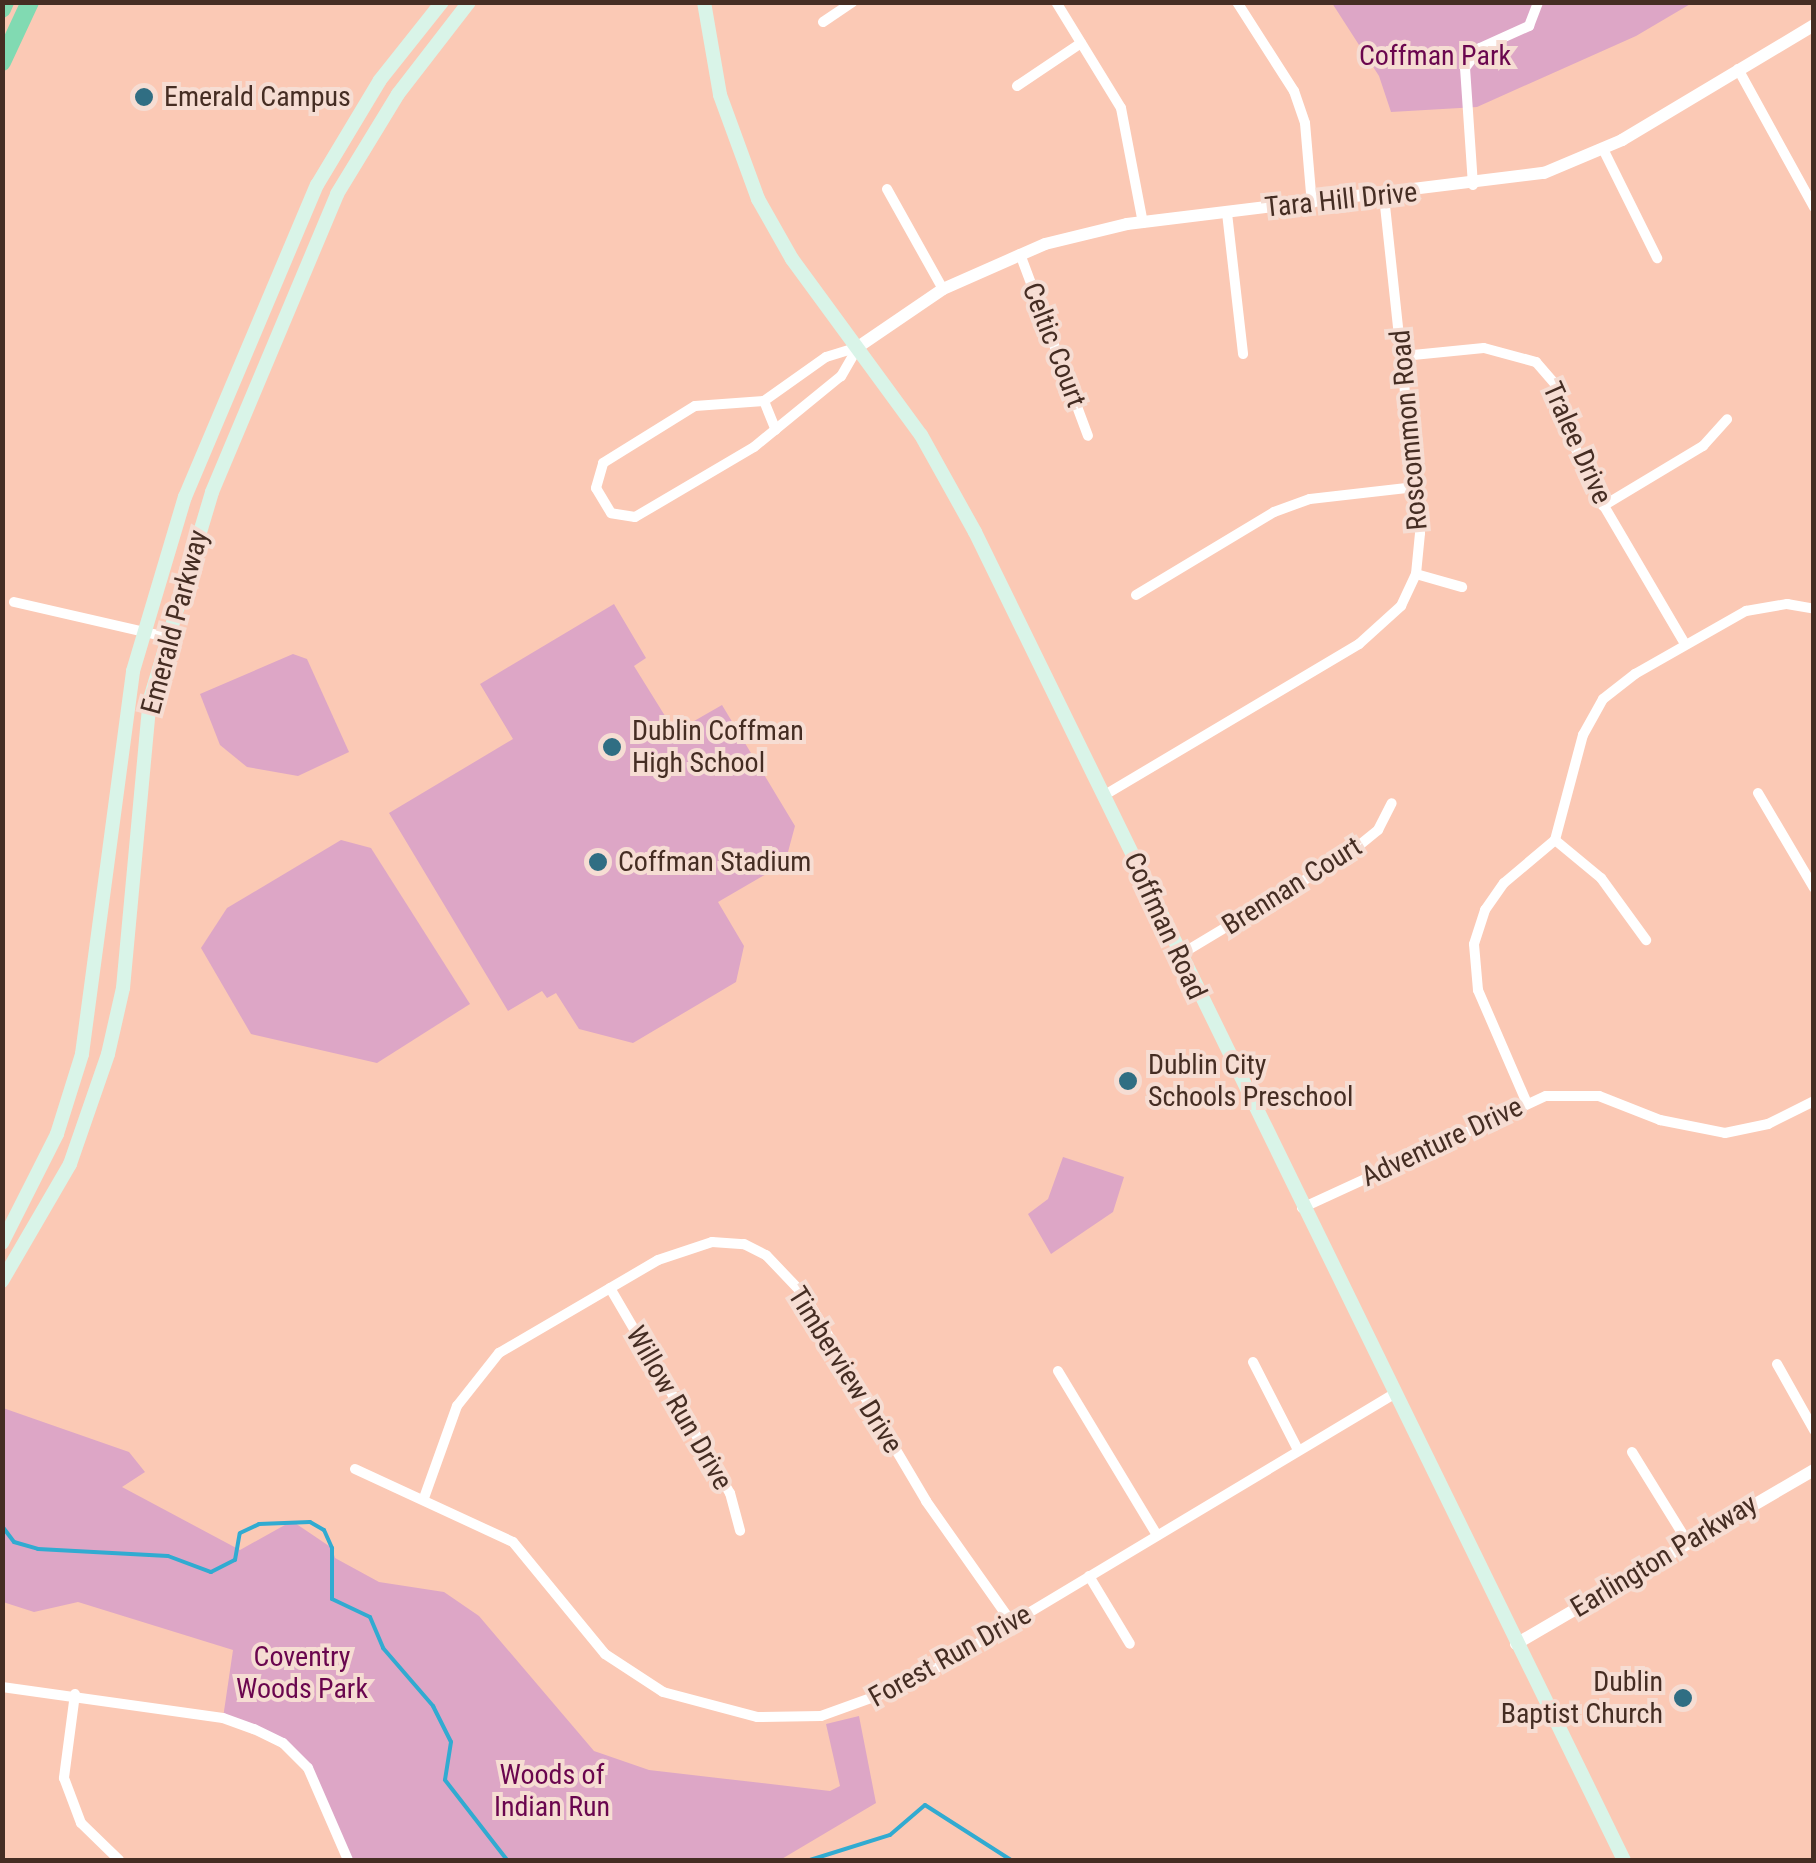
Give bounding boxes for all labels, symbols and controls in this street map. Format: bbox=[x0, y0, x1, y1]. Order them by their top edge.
park label: Coffman Park bbox=[1359, 39, 1511, 73]
place label: Emerald Campus bbox=[164, 80, 351, 114]
marker: Emerald Campus bbox=[133, 86, 155, 108]
street label: Tara Hill Drive bbox=[1263, 175, 1419, 225]
street label: Celtic Court bbox=[1015, 278, 1093, 412]
street label: Roscommon Road bbox=[1384, 328, 1434, 532]
street label: Tralee Drive bbox=[1535, 377, 1619, 509]
street label: Emerald Parkway bbox=[134, 526, 216, 718]
place label: Dublin Coffman High School bbox=[632, 714, 804, 780]
marker: Dublin Coffman High School bbox=[601, 736, 623, 758]
street label: Brennan Court bbox=[1216, 830, 1368, 942]
place label: Coffman Stadium bbox=[618, 845, 811, 879]
street label: Coffman Road bbox=[1116, 847, 1214, 1005]
marker: Coffman Stadium bbox=[587, 851, 609, 873]
place label: Dublin City Schools Preschool bbox=[1148, 1048, 1353, 1114]
marker: Dublin City Schools Preschool bbox=[1117, 1070, 1139, 1092]
street label: Adventure Drive bbox=[1356, 1090, 1528, 1194]
street label: Timberview Drive bbox=[780, 1281, 910, 1459]
street label: Willow Run Drive bbox=[619, 1320, 739, 1496]
street label: Earlington Parkway bbox=[1565, 1487, 1763, 1625]
street label: Forest Run Drive bbox=[863, 1598, 1037, 1714]
park label: Coventry Woods Park bbox=[236, 1640, 368, 1706]
place label: Dublin Baptist Church bbox=[1501, 1665, 1663, 1731]
marker: Dublin Baptist Church bbox=[1672, 1687, 1694, 1709]
park label: Woods of Indian Run bbox=[494, 1758, 610, 1824]

